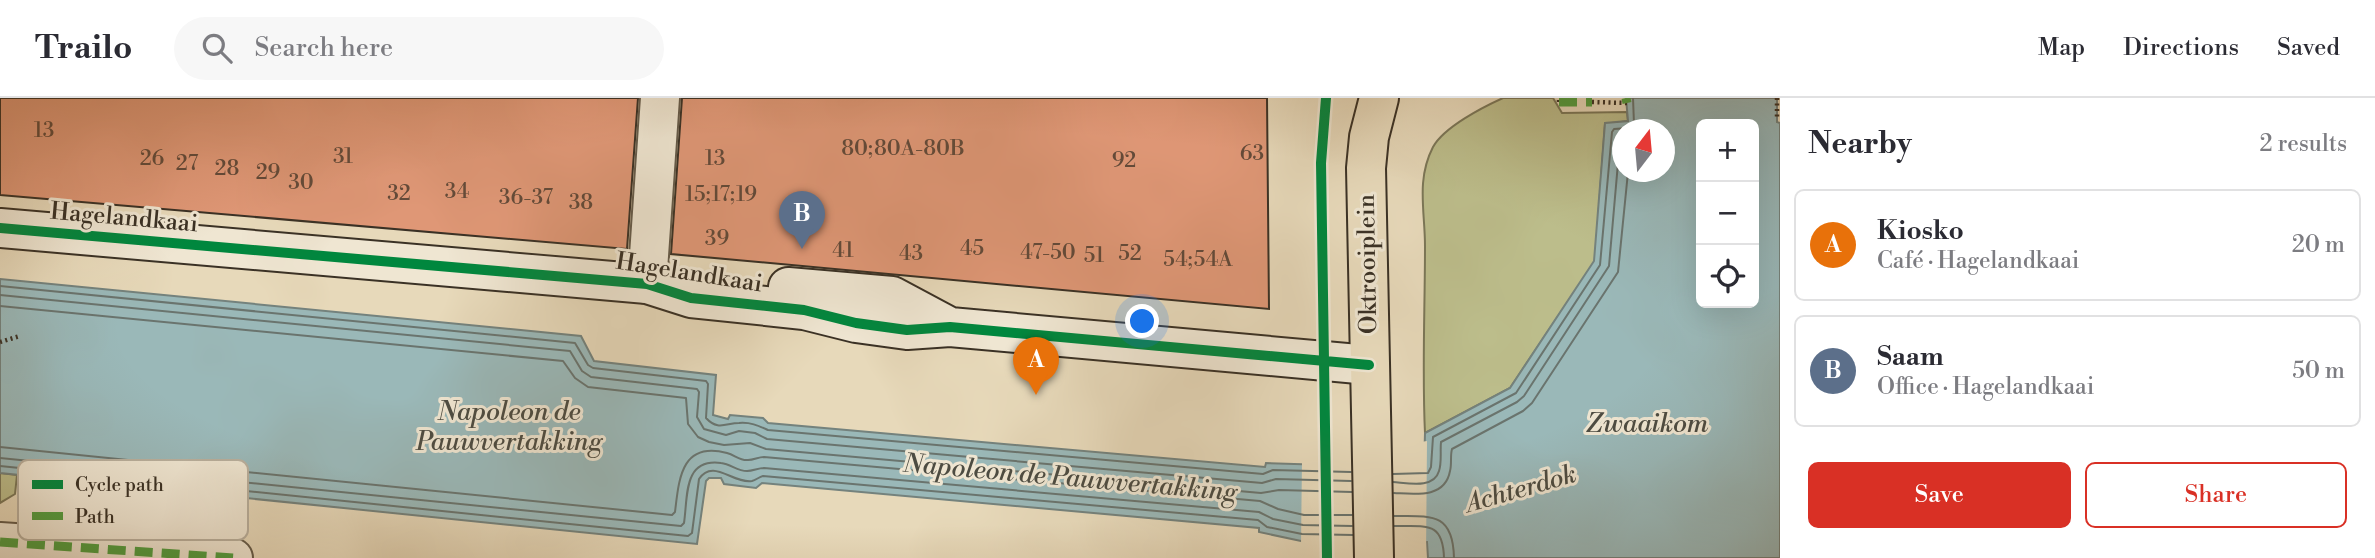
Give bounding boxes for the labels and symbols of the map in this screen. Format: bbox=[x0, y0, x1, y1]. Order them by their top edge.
house number: 13 bbox=[34, 118, 54, 144]
north arrow bbox=[1612, 119, 1675, 182]
house number: 80;80A-80B bbox=[841, 136, 965, 162]
house number: 63 bbox=[1240, 141, 1264, 167]
house number: 31 bbox=[333, 144, 353, 170]
house number: 26 bbox=[140, 146, 165, 172]
house number: 13 bbox=[705, 146, 725, 172]
house number: 92 bbox=[1112, 148, 1136, 174]
house number: 27 bbox=[176, 151, 199, 177]
house number: 28 bbox=[215, 156, 239, 182]
house number: 29 bbox=[256, 160, 280, 186]
house number: 30 bbox=[288, 170, 314, 196]
house number: 34 bbox=[445, 179, 469, 205]
house number: 32 bbox=[387, 181, 411, 207]
house number: 15;17;19 bbox=[685, 182, 757, 208]
house number: 36-37 bbox=[499, 185, 554, 211]
house number: 38 bbox=[569, 190, 593, 216]
pin: B bbox=[779, 191, 825, 249]
street label: Oktrooiplein bbox=[1352, 194, 1384, 334]
street label: Hagelandkaai bbox=[49, 197, 199, 239]
house number: 39 bbox=[705, 226, 729, 252]
house number: 45 bbox=[960, 236, 984, 262]
house number: 41 bbox=[832, 238, 854, 264]
house number: 47-50 bbox=[1020, 240, 1076, 266]
house number: 43 bbox=[899, 241, 923, 267]
house number: 52 bbox=[1118, 241, 1142, 267]
house number: 51 bbox=[1084, 243, 1104, 269]
street label: Hagelandkaai bbox=[613, 247, 765, 299]
house number: 54;54A bbox=[1163, 247, 1233, 273]
your location bbox=[1125, 304, 1159, 338]
pin: A bbox=[1013, 337, 1059, 395]
water label: Napoleon de Pauwvertakking bbox=[415, 396, 604, 458]
water label: Zwaaikom bbox=[1586, 408, 1709, 440]
water label: Napoleon de Pauwvertakking bbox=[901, 447, 1240, 509]
water label: Achterdok bbox=[1459, 458, 1580, 521]
legend bbox=[18, 460, 248, 540]
text: Cycle path bbox=[75, 473, 164, 497]
text: Path bbox=[75, 505, 115, 529]

